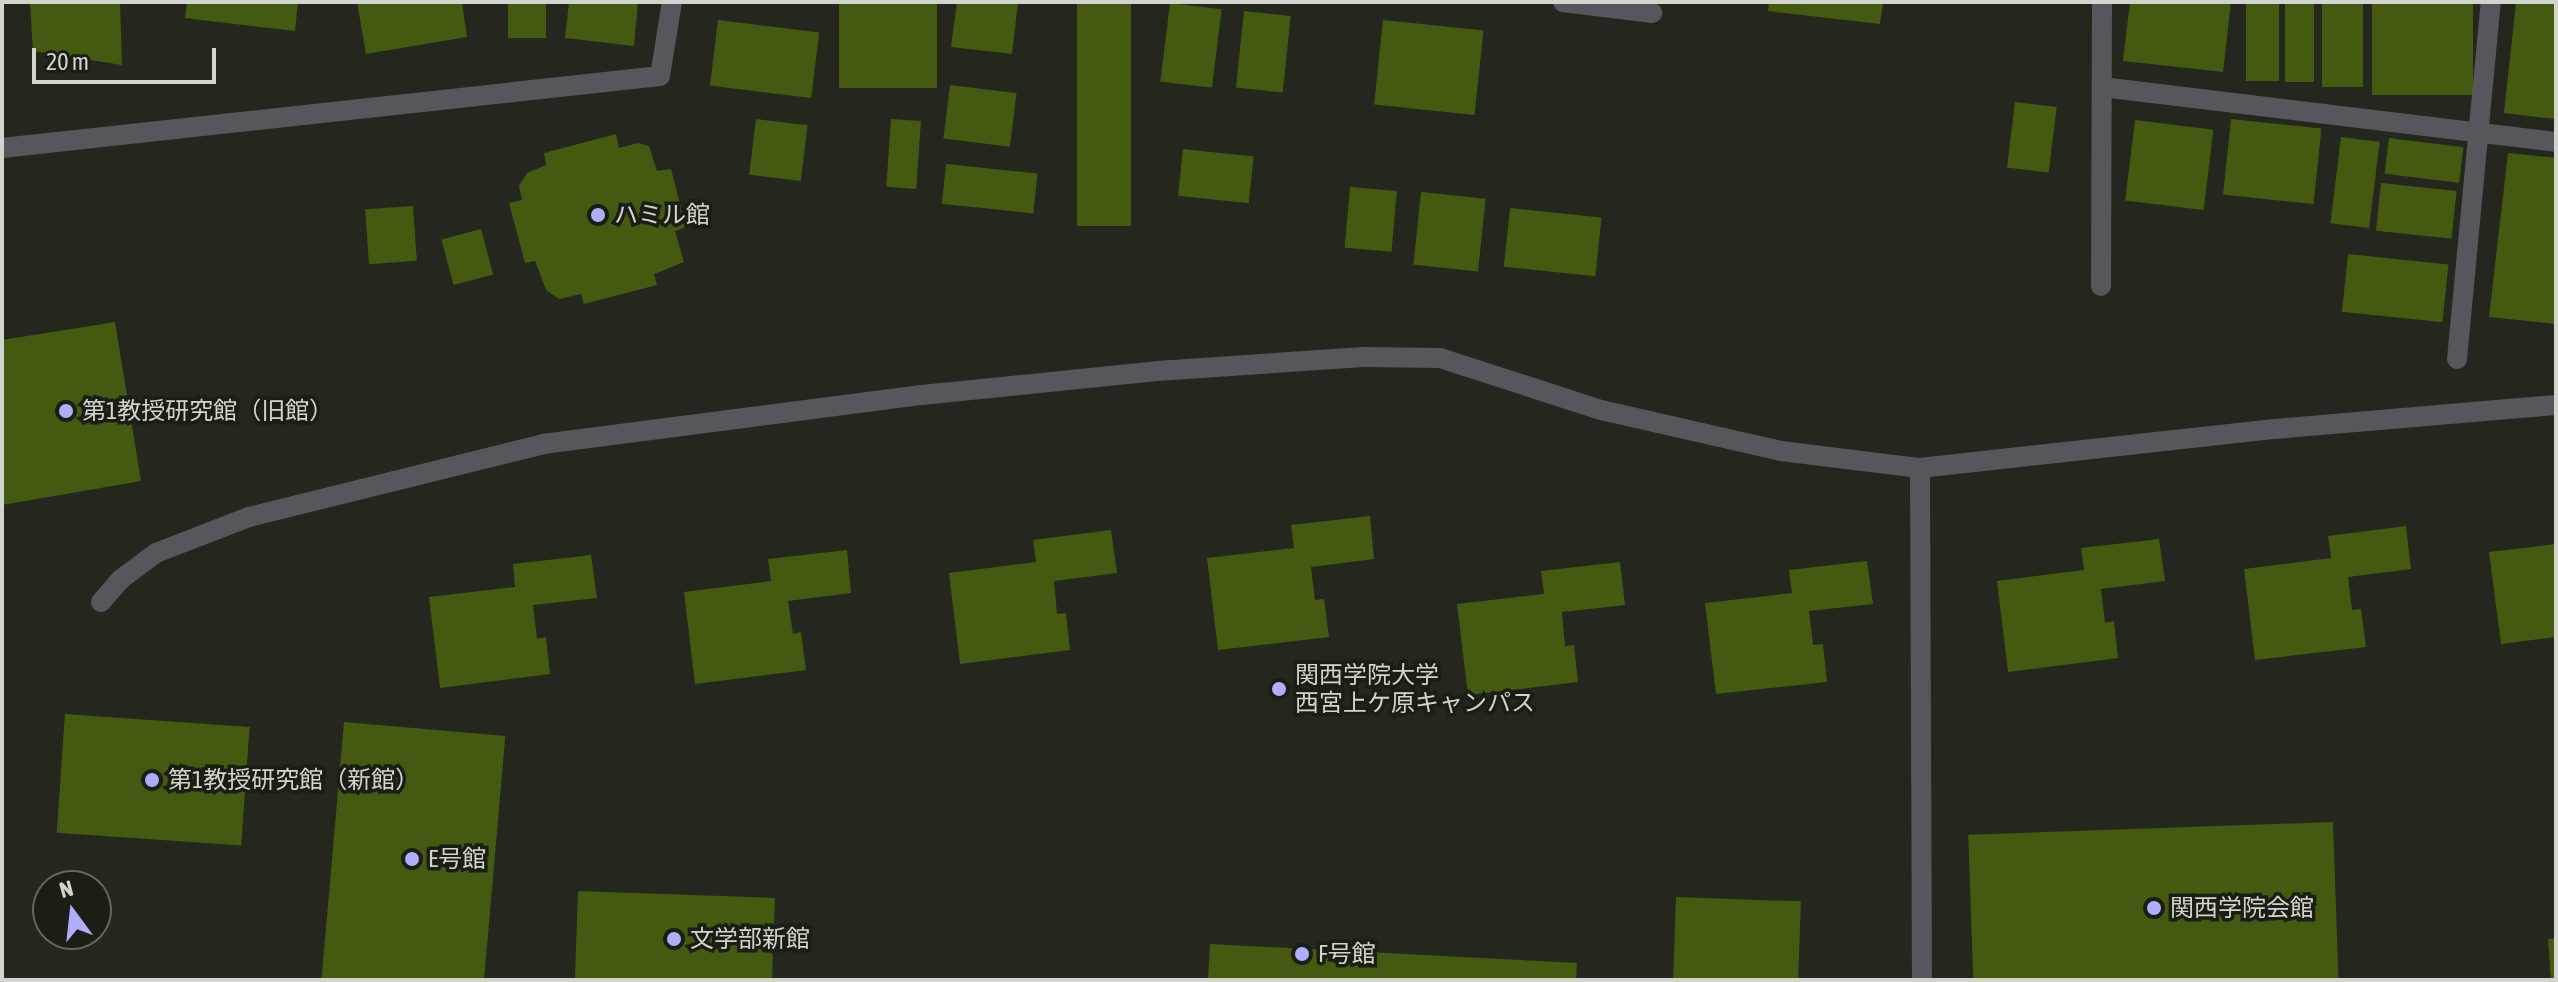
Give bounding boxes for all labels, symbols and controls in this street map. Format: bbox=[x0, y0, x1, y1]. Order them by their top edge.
scale bar bbox=[36, 32, 220, 82]
text: 20 m bbox=[46, 48, 89, 75]
place label: ハミル館 bbox=[614, 201, 710, 229]
marker: ハミル館 bbox=[589, 206, 607, 224]
place label: 第1教授研究館（旧館） bbox=[82, 397, 333, 425]
marker: 第1教授研究館（旧館） bbox=[57, 402, 75, 420]
place label: 関西学院大学 西宮上ケ原キャンパス bbox=[1295, 661, 1535, 717]
marker: 関西学院大学 西宮上ケ原キャンパス bbox=[1270, 680, 1288, 698]
place label: 第1教授研究館（新館） bbox=[168, 766, 419, 794]
marker: 第1教授研究館（新館） bbox=[143, 771, 161, 789]
place label: E号館 bbox=[428, 845, 486, 873]
marker: E号館 bbox=[403, 850, 421, 868]
north arrow bbox=[32, 870, 112, 950]
text: N bbox=[57, 875, 76, 903]
place label: 関西学院会館 bbox=[2170, 894, 2314, 922]
marker: 関西学院会館 bbox=[2145, 899, 2163, 917]
place label: 文学部新館 bbox=[690, 925, 810, 953]
marker: 文学部新館 bbox=[665, 930, 683, 948]
place label: F号館 bbox=[1318, 940, 1376, 968]
marker: F号館 bbox=[1293, 945, 1311, 963]

